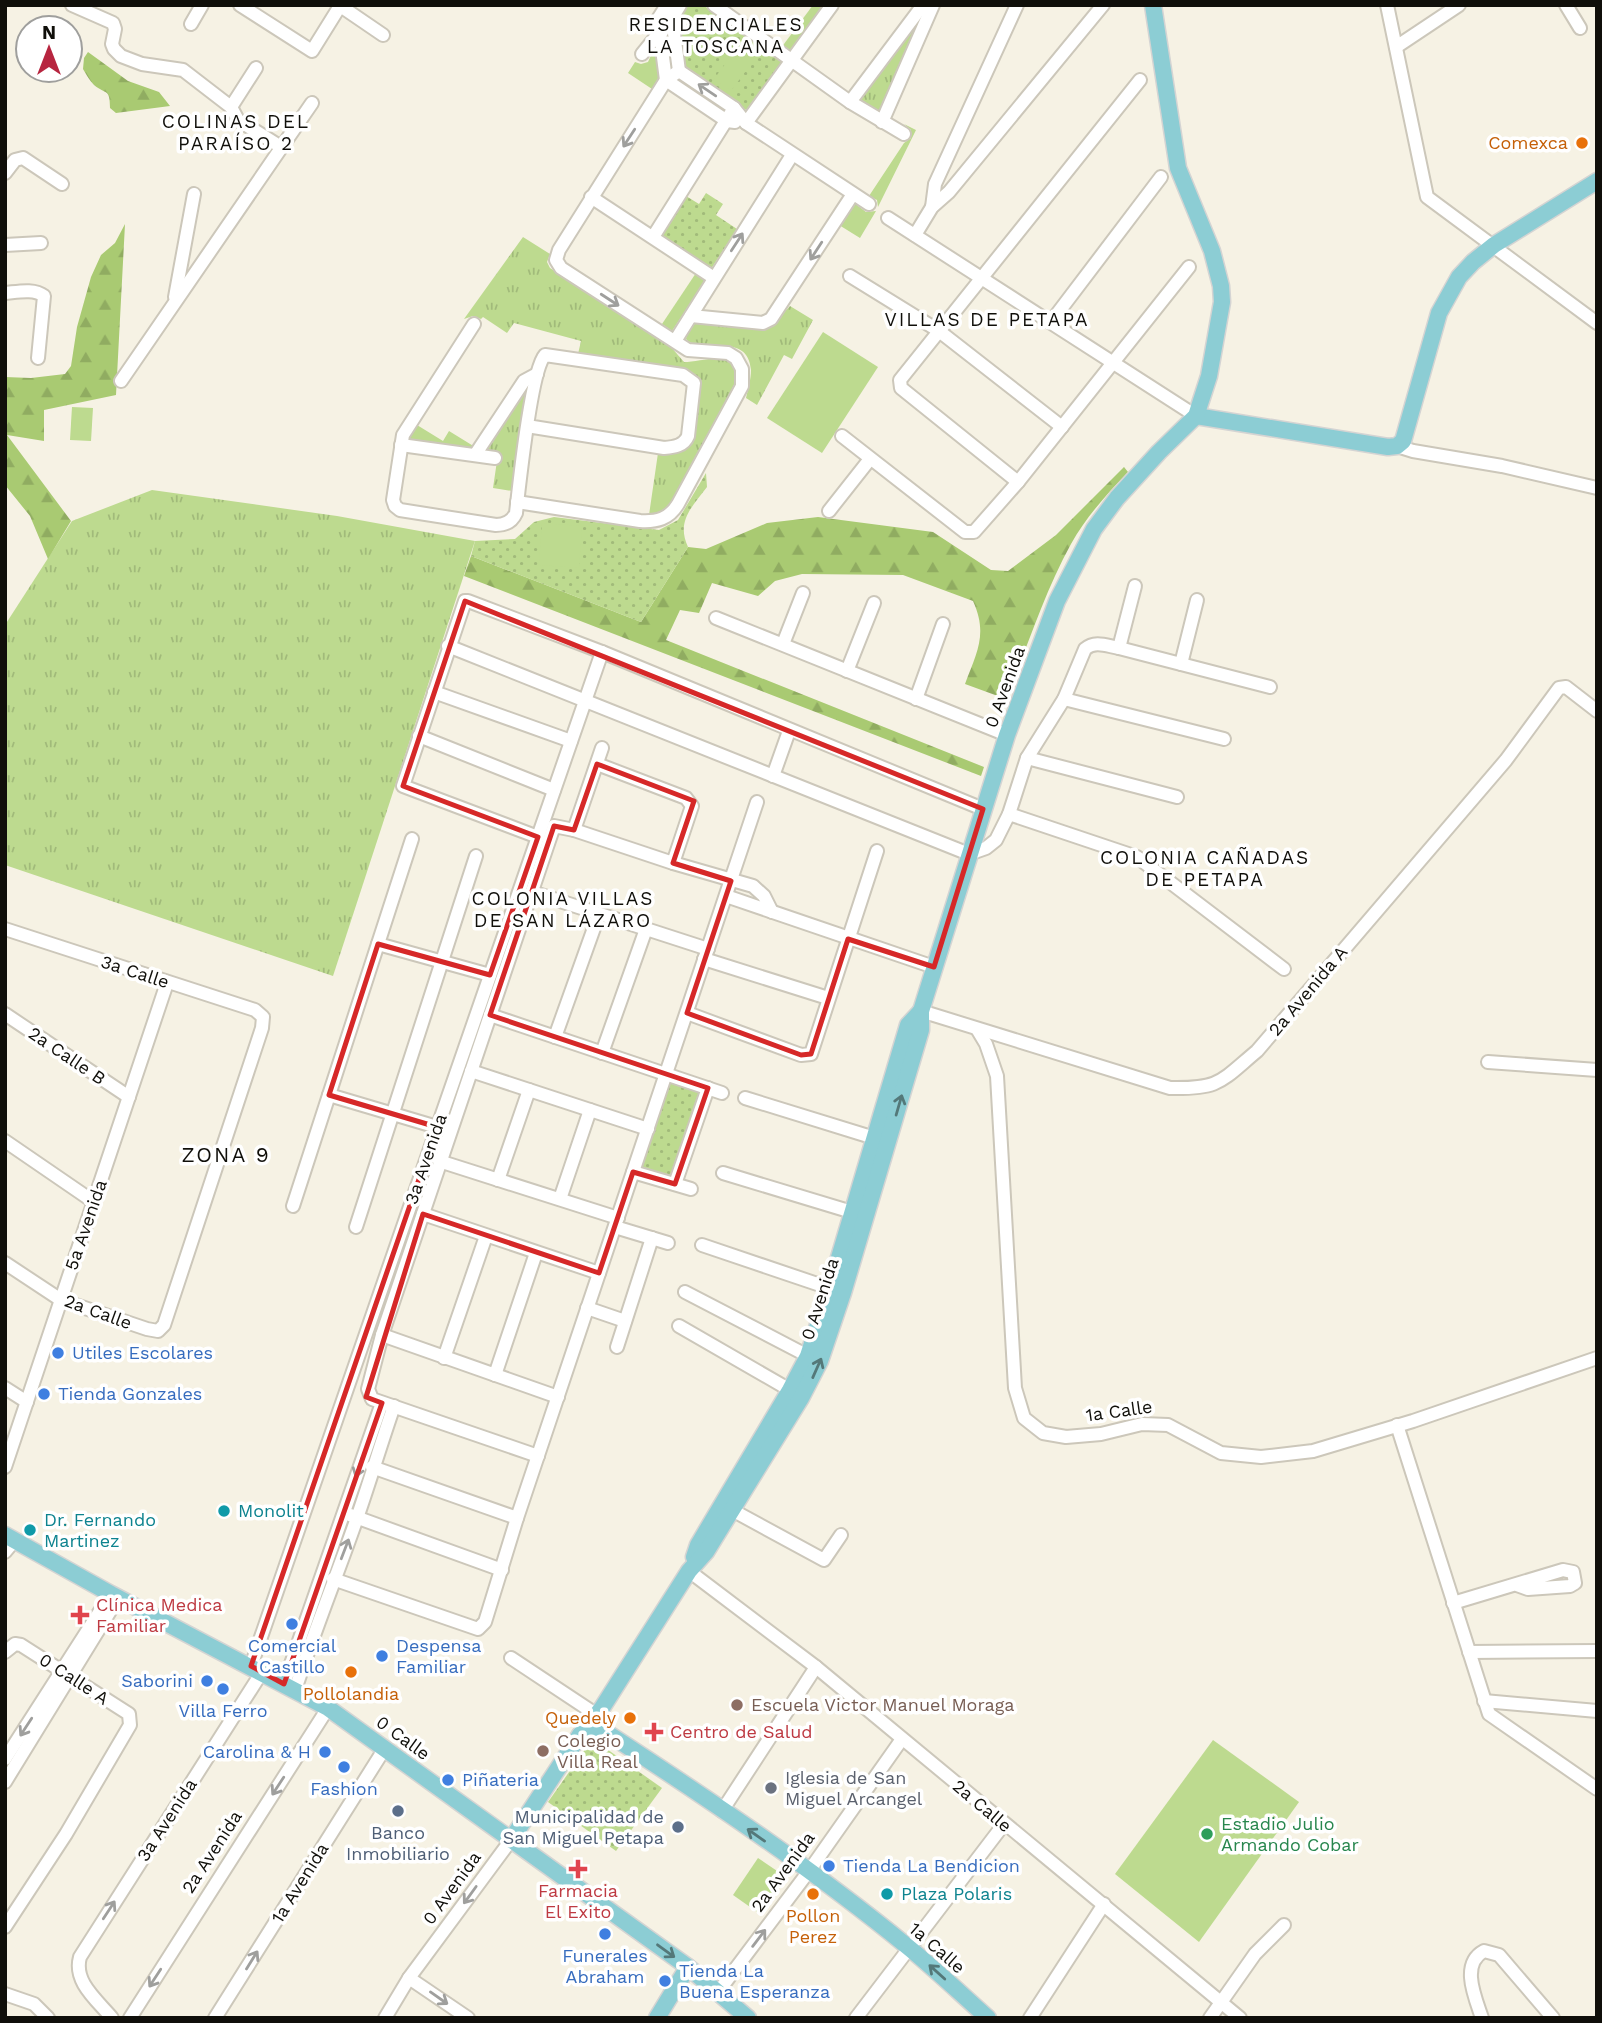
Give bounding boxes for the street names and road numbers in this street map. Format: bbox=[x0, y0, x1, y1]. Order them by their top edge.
street label: 0 Avenida bbox=[980, 643, 1029, 730]
street label: 2a Avenida A bbox=[1264, 941, 1351, 1040]
street label: 3a Calle bbox=[98, 951, 172, 992]
street label: 2a Calle B bbox=[25, 1022, 110, 1089]
street label: 3a Avenida bbox=[400, 1111, 451, 1207]
street label: 5a Avenida bbox=[60, 1177, 111, 1273]
street label: 0 Avenida bbox=[796, 1255, 843, 1343]
street label: 2a Calle bbox=[62, 1290, 135, 1333]
street label: 1a Calle bbox=[1084, 1395, 1154, 1426]
street label: 0 Calle A bbox=[36, 1648, 113, 1709]
street label: 0 Calle bbox=[372, 1711, 434, 1764]
street label: 3a Avenida bbox=[132, 1775, 201, 1865]
street label: 2a Calle bbox=[949, 1775, 1016, 1836]
street label: 2a Avenida bbox=[177, 1807, 246, 1897]
street label: 2a Avenida bbox=[746, 1827, 819, 1916]
street label: 1a Avenida bbox=[267, 1839, 333, 1927]
street label: 0 Avenida bbox=[418, 1847, 485, 1928]
street label: 1a Calle bbox=[905, 1918, 969, 1977]

